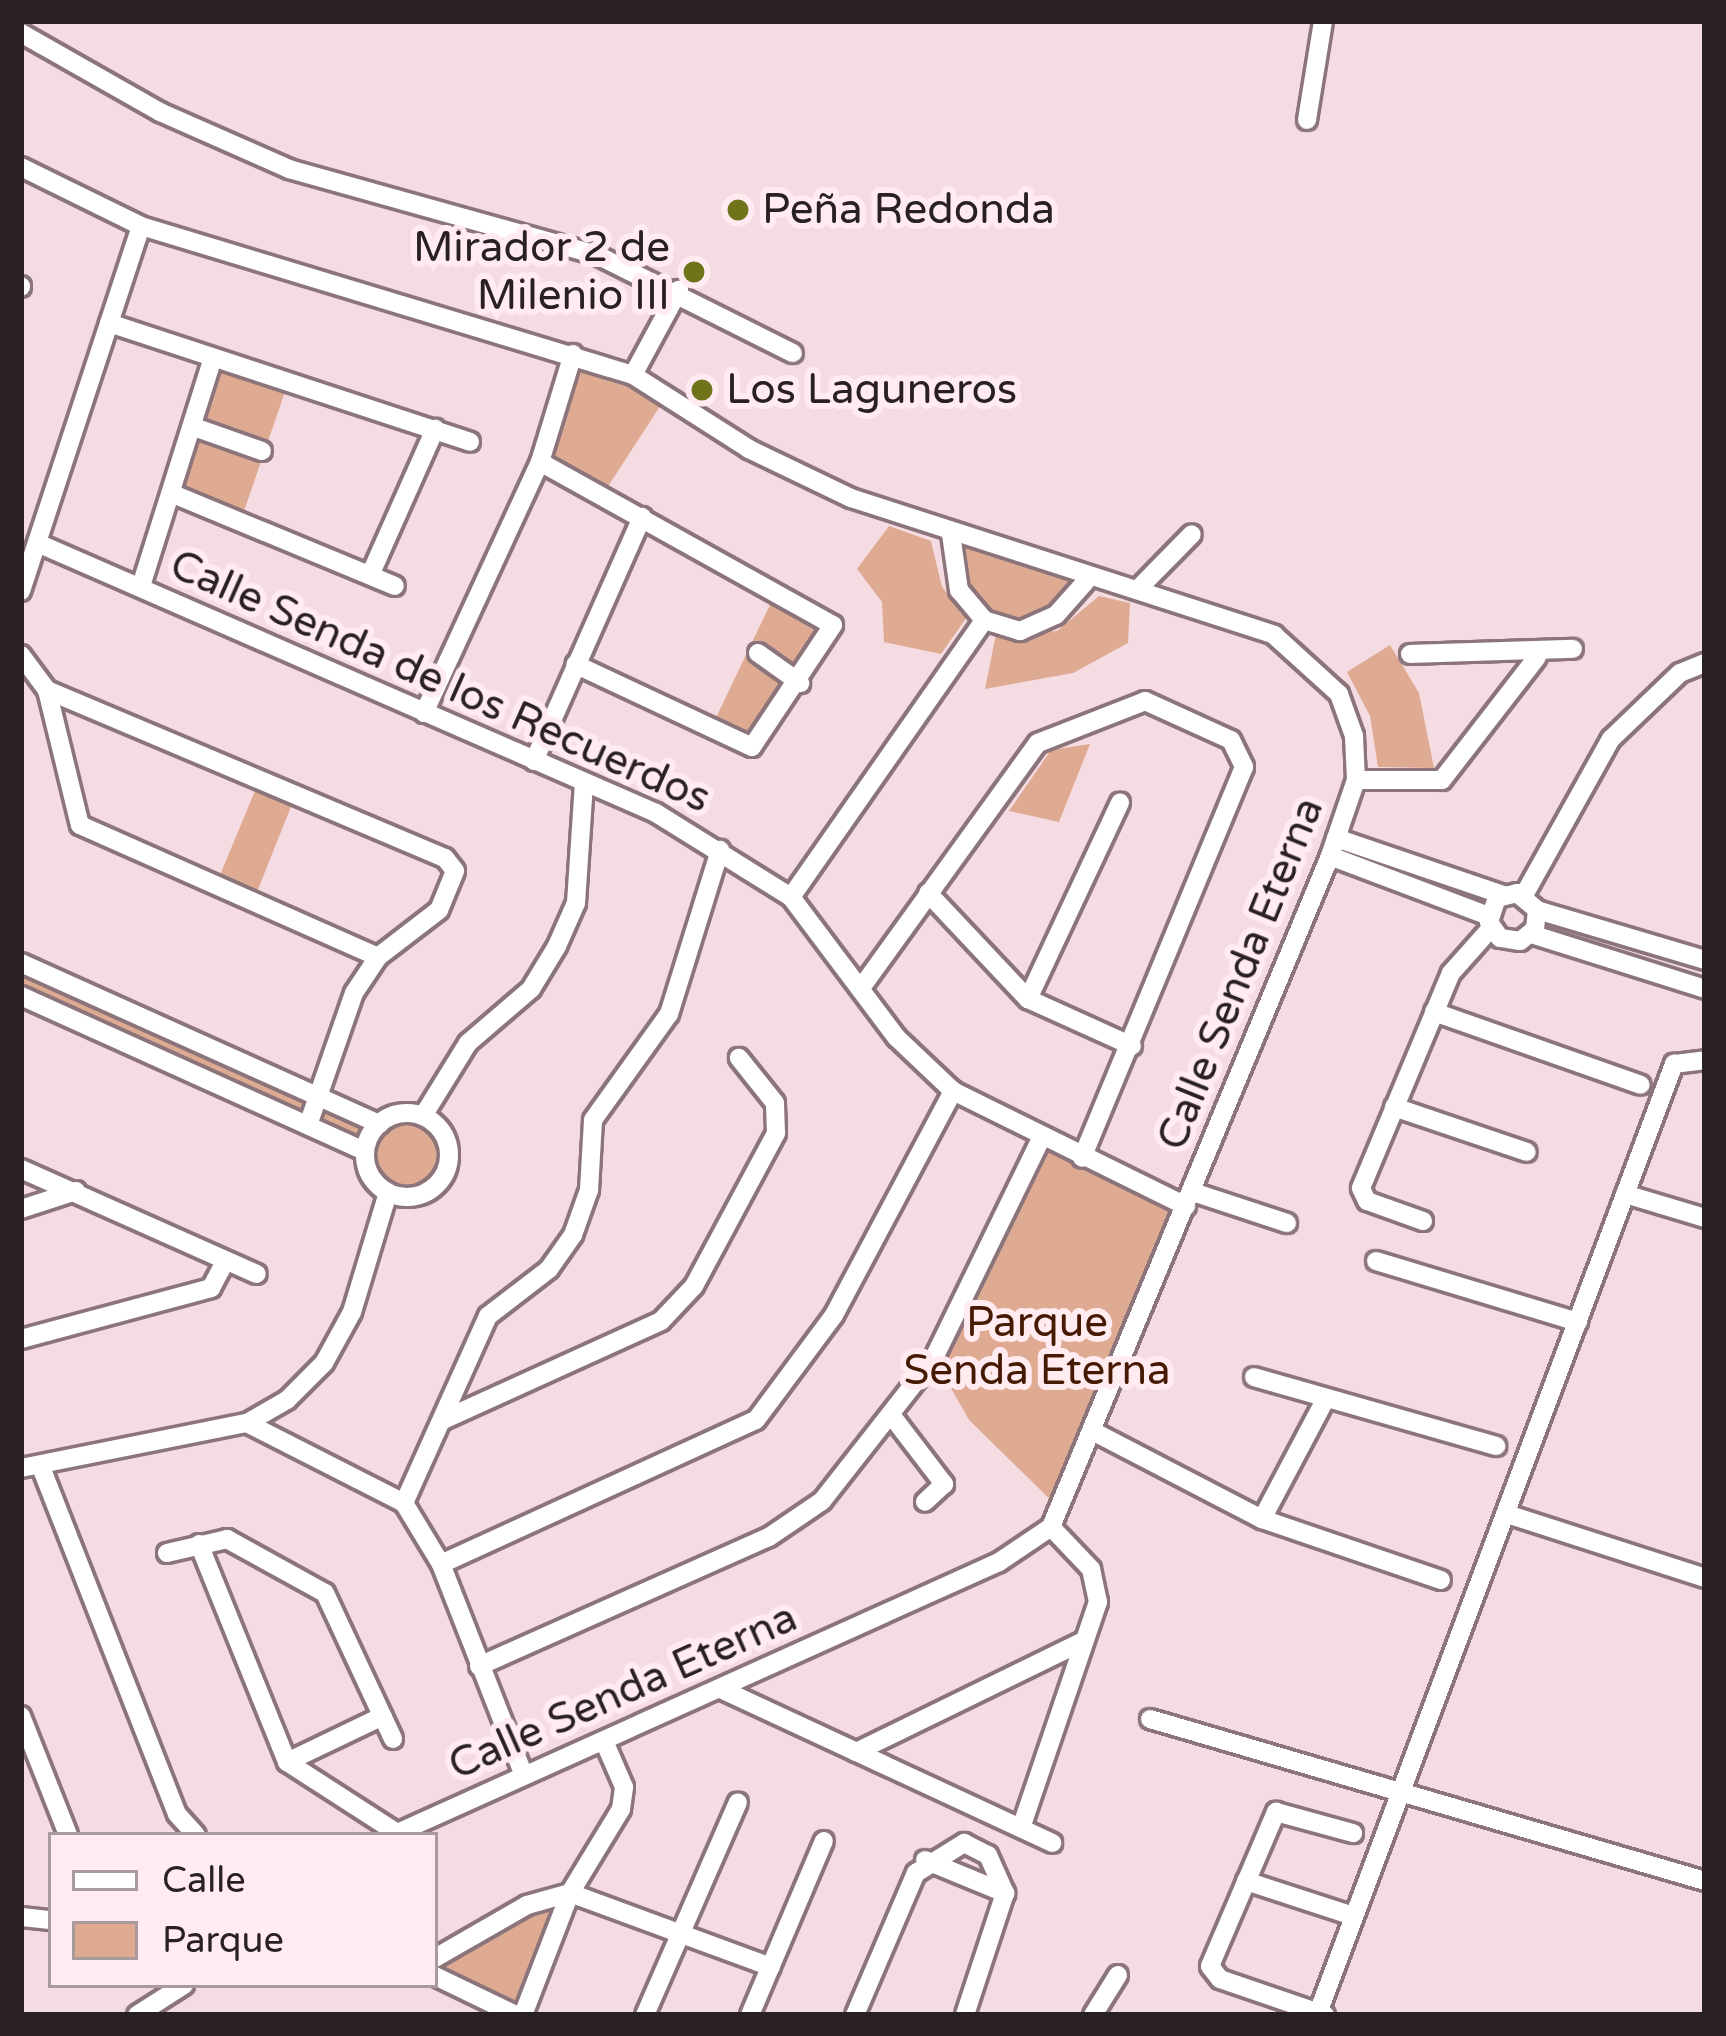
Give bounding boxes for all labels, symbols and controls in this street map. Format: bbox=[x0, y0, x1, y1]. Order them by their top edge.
place label: Peña Redonda bbox=[762, 185, 1055, 235]
marker: Peña Redonda bbox=[725, 197, 751, 223]
place label: Mirador 2 de Milenio III bbox=[413, 223, 670, 322]
marker: Mirador 2 de Milenio III bbox=[681, 259, 707, 285]
place label: Los Laguneros bbox=[726, 365, 1017, 415]
marker: Los Laguneros bbox=[689, 377, 715, 403]
street label: Calle Senda de los Recuerdos bbox=[162, 540, 718, 824]
street label: Calle Senda Eterna bbox=[1147, 790, 1335, 1158]
park label: Parque Senda Eterna bbox=[903, 1298, 1171, 1396]
street label: Calle Senda Eterna bbox=[441, 1593, 805, 1791]
legend bbox=[48, 1832, 438, 1988]
text: Calle bbox=[162, 1859, 246, 1902]
text: Parque bbox=[162, 1919, 284, 1962]

